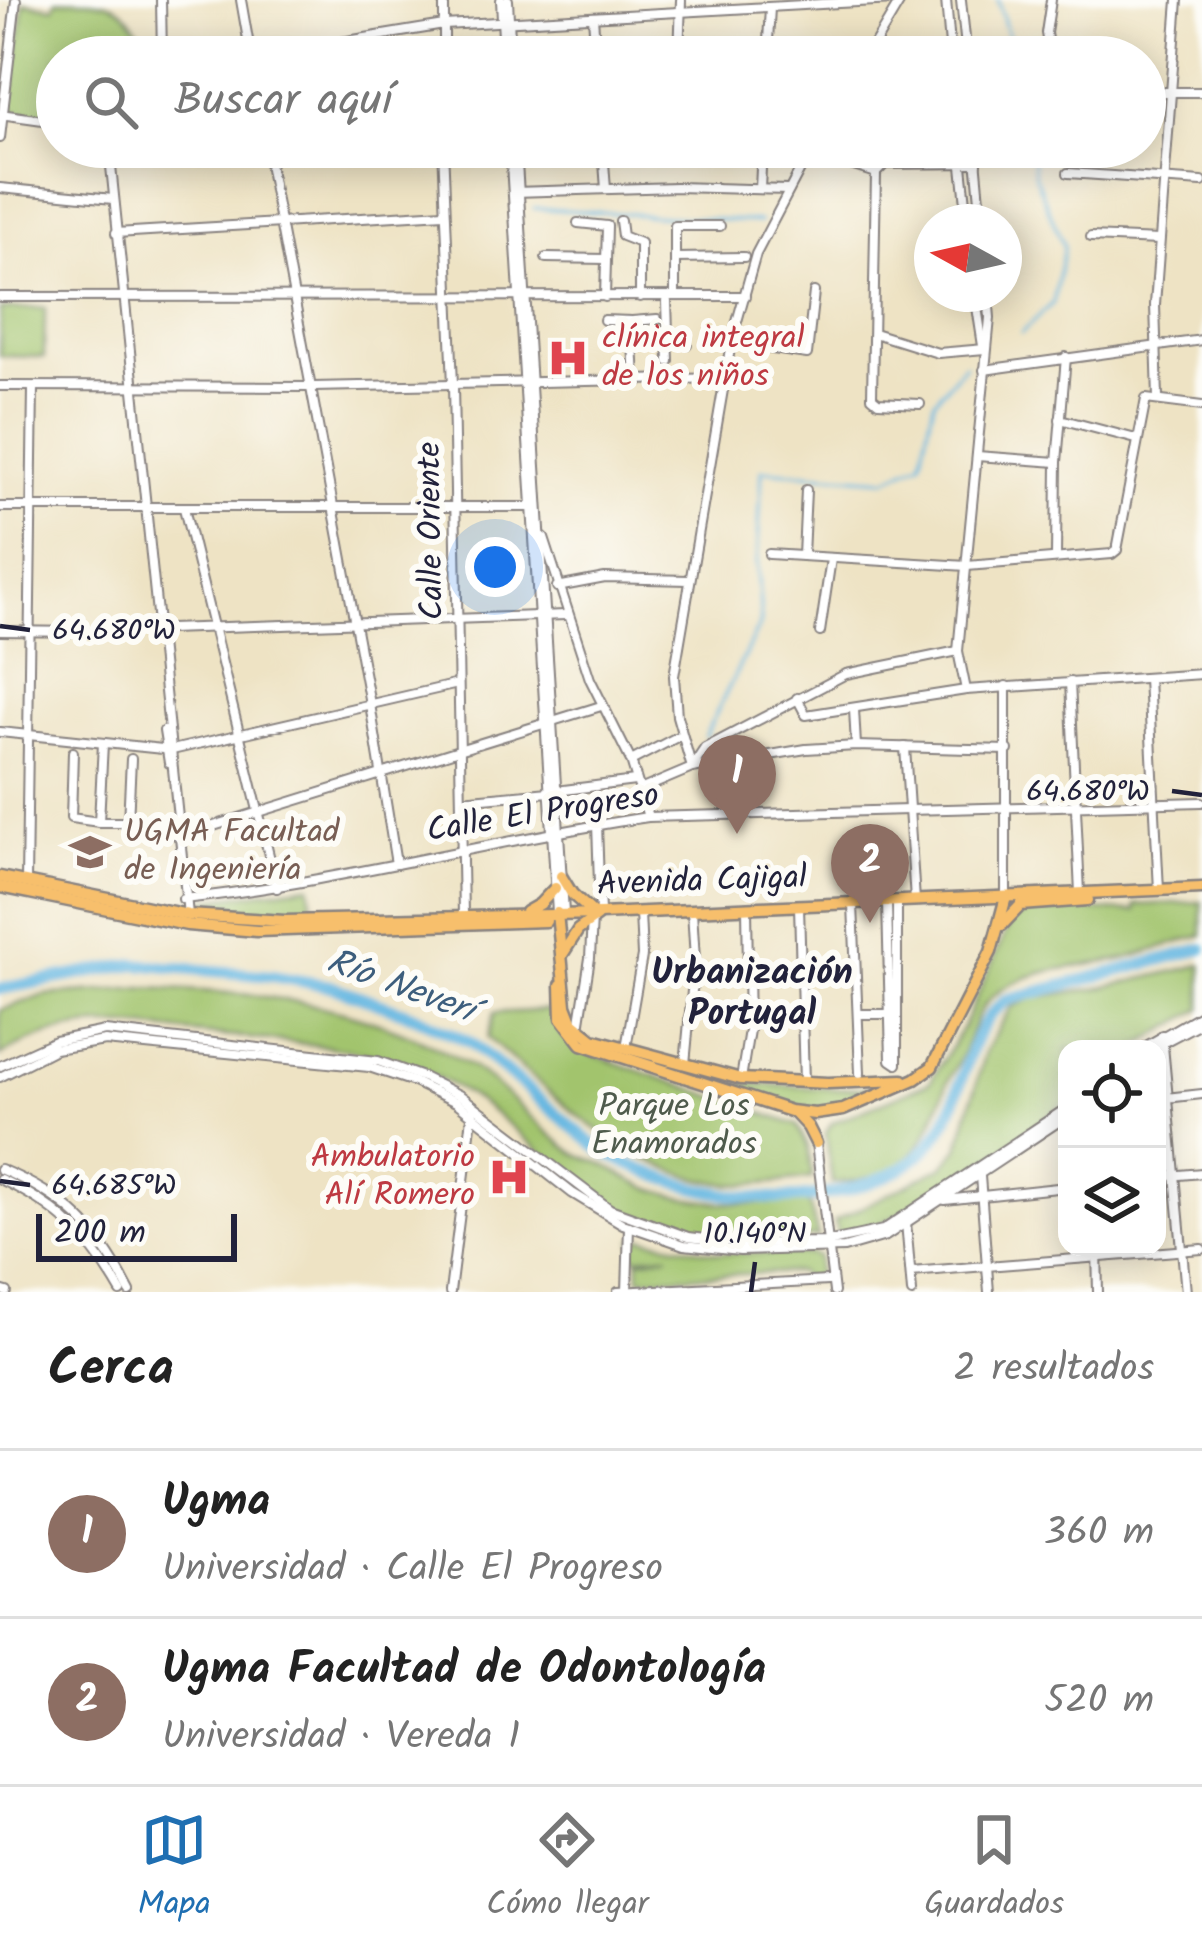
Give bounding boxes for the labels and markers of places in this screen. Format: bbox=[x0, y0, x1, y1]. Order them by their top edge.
place label: clínica integral de los niños bbox=[602, 313, 805, 404]
hospital icon: clínica integral de los niños bbox=[545, 335, 591, 381]
pin: 1 bbox=[698, 735, 776, 834]
place label: UGMA Facultad de Ingeniería bbox=[124, 807, 341, 898]
pin: 2 bbox=[831, 824, 909, 923]
school or university icon: UGMA Facultad de Ingeniería bbox=[67, 829, 113, 875]
place label: Ambulatorio Alí Romero bbox=[310, 1132, 475, 1223]
hospital icon: Ambulatorio Alí Romero bbox=[486, 1154, 532, 1200]

